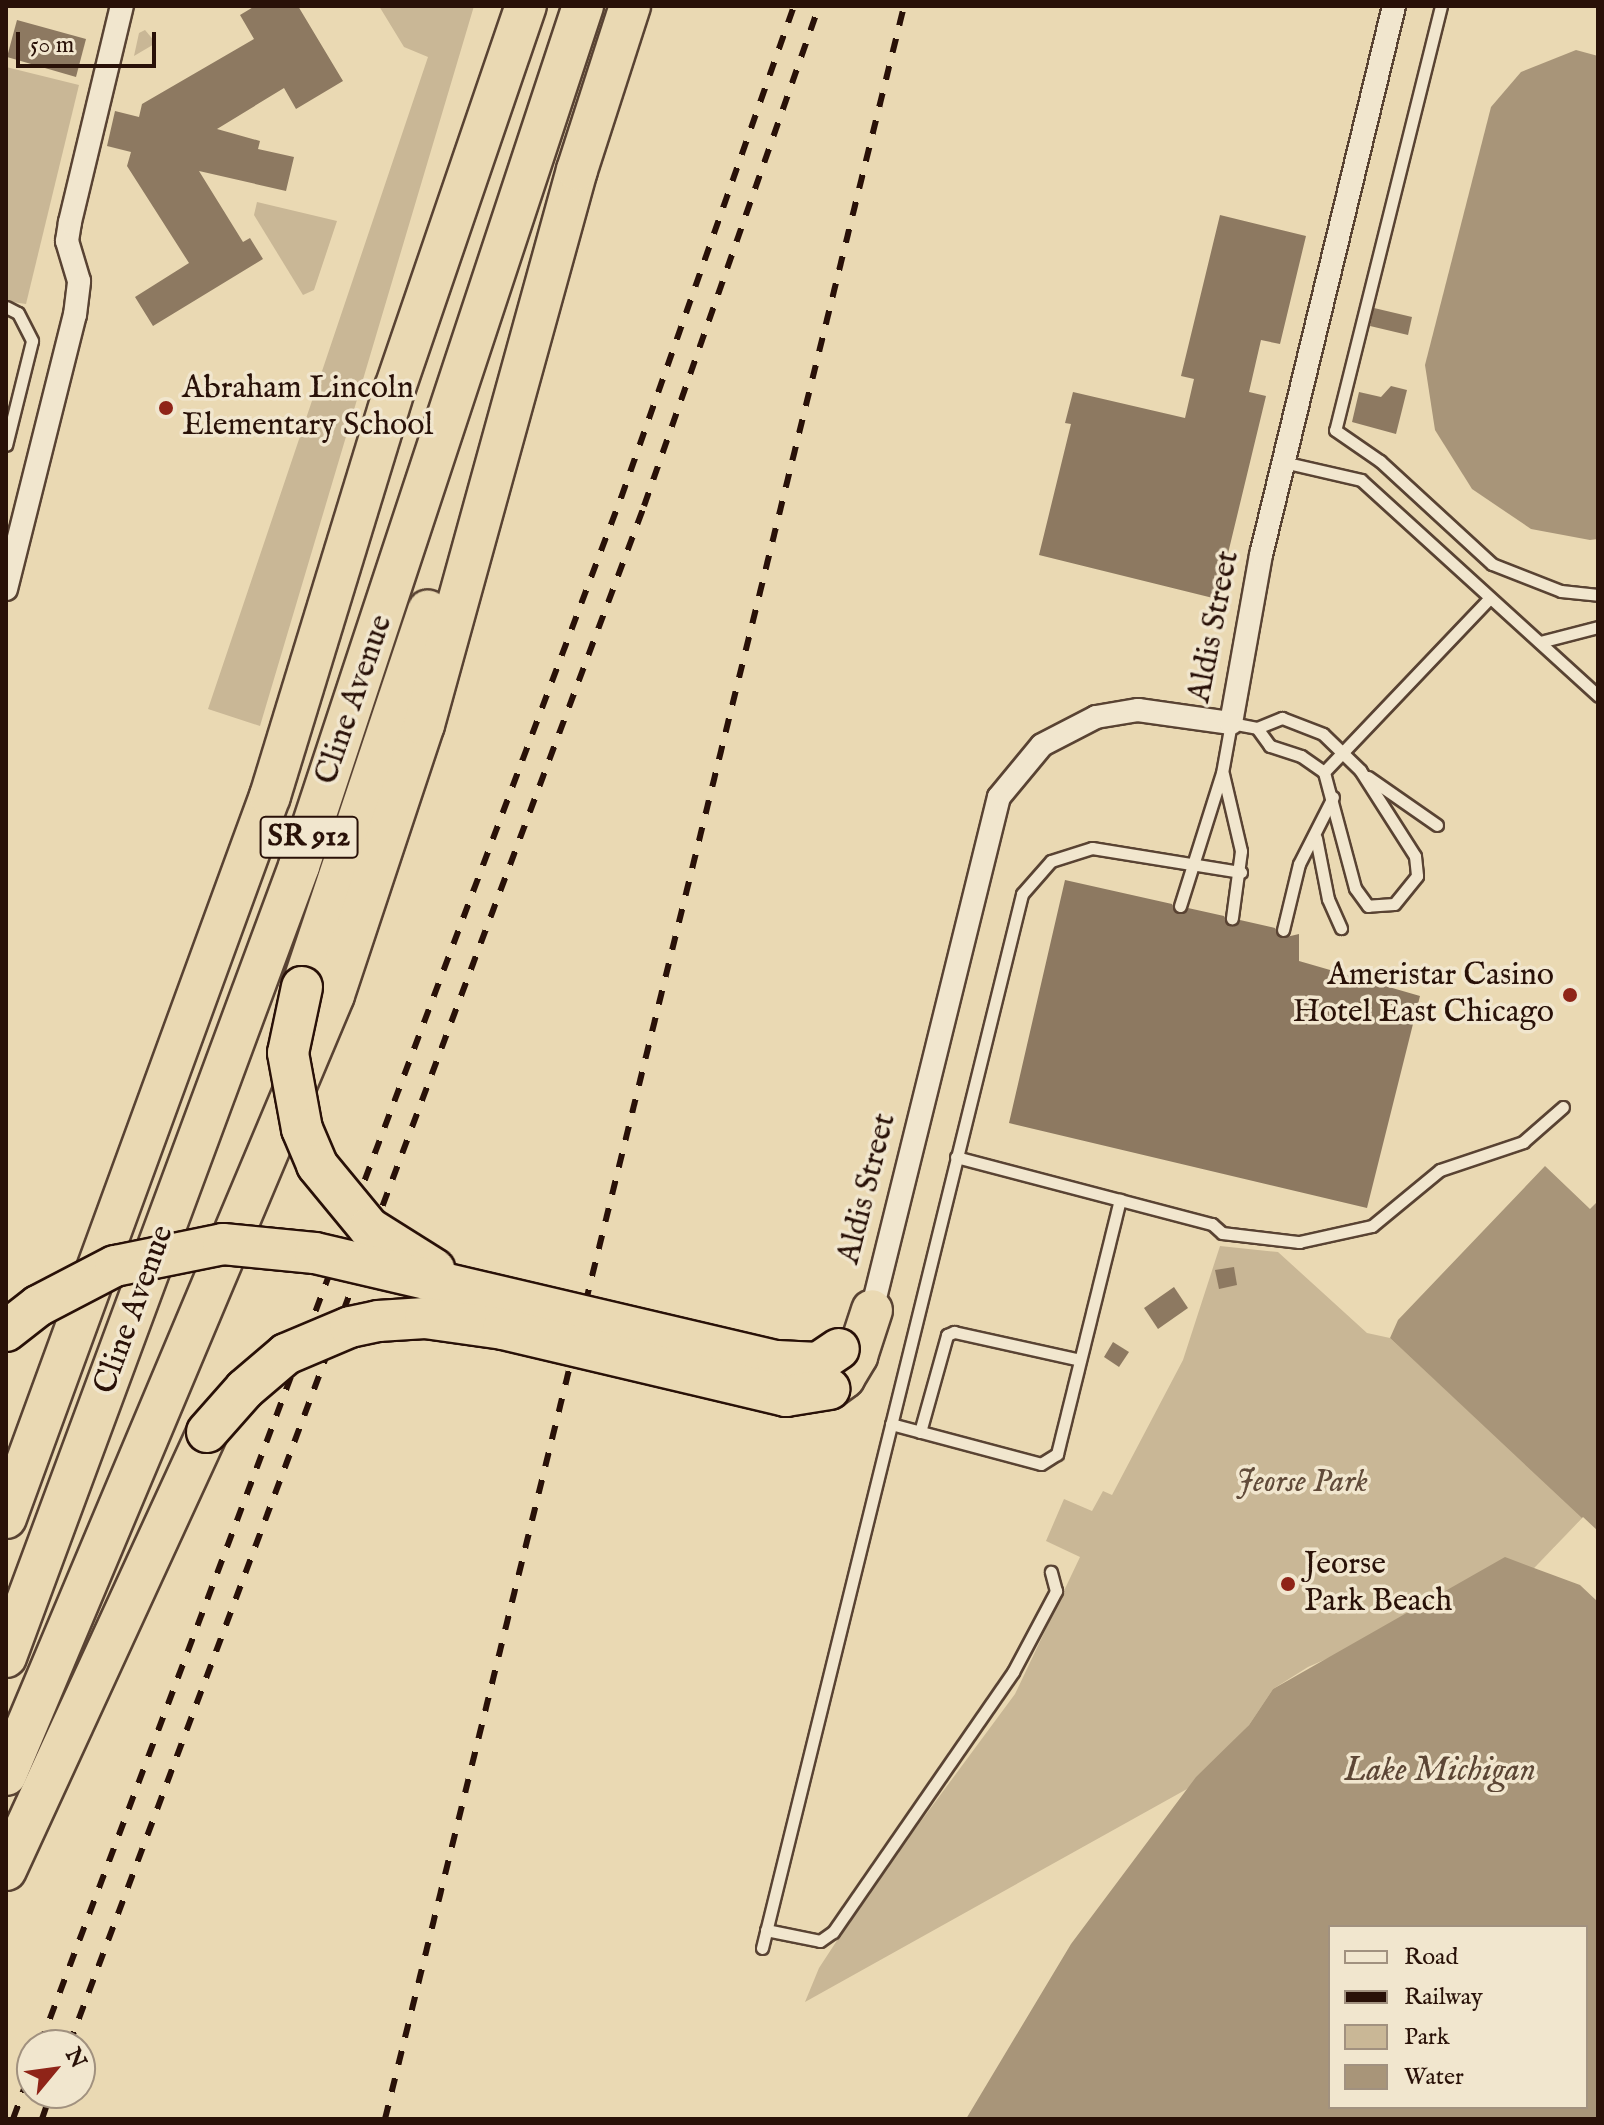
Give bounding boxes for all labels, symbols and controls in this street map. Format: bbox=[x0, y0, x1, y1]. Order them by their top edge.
scale bar bbox=[20, 16, 160, 66]
text: 50 m bbox=[30, 30, 74, 61]
place label: Abraham Lincoln Elementary School bbox=[182, 371, 433, 446]
marker: Abraham Lincoln Elementary School bbox=[157, 399, 175, 417]
street label: Aldis Street bbox=[1181, 548, 1249, 706]
street label: Cline Avenue bbox=[308, 610, 402, 790]
road number: SR 912 bbox=[259, 811, 359, 863]
place label: Ameristar Casino Hotel East Chicago bbox=[1293, 958, 1554, 1033]
marker: Ameristar Casino Hotel East Chicago bbox=[1561, 986, 1579, 1004]
street label: Aldis Street bbox=[831, 1110, 905, 1268]
street label: Cline Avenue bbox=[87, 1220, 183, 1400]
park label: Jeorse Park bbox=[1236, 1464, 1368, 1502]
place label: Jeorse Park Beach bbox=[1304, 1547, 1452, 1622]
marker: Jeorse Park Beach bbox=[1279, 1575, 1297, 1593]
water label: Lake Michigan bbox=[1344, 1751, 1536, 1791]
legend bbox=[1328, 1925, 1588, 2109]
text: Road bbox=[1404, 1942, 1458, 1973]
text: Railway bbox=[1404, 1982, 1483, 2013]
text: Park bbox=[1404, 2022, 1450, 2053]
north arrow bbox=[16, 2029, 96, 2109]
text: N bbox=[58, 2043, 92, 2073]
text: Water bbox=[1404, 2062, 1464, 2093]

